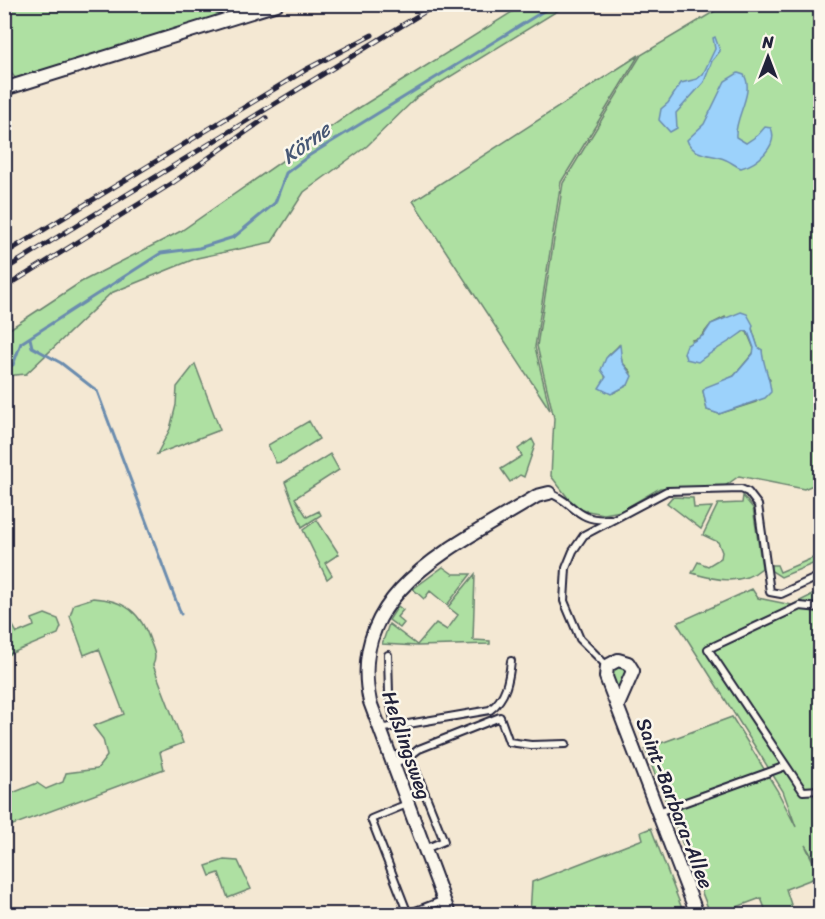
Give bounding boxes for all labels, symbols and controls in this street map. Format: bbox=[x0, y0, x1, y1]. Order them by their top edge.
north arrow bbox=[738, 27, 798, 87]
text: N bbox=[761, 28, 774, 57]
water label: Körne bbox=[273, 110, 341, 174]
street label: Heßlingsweg bbox=[372, 686, 441, 804]
street label: Saint-Barbara-Allee bbox=[626, 712, 723, 894]

